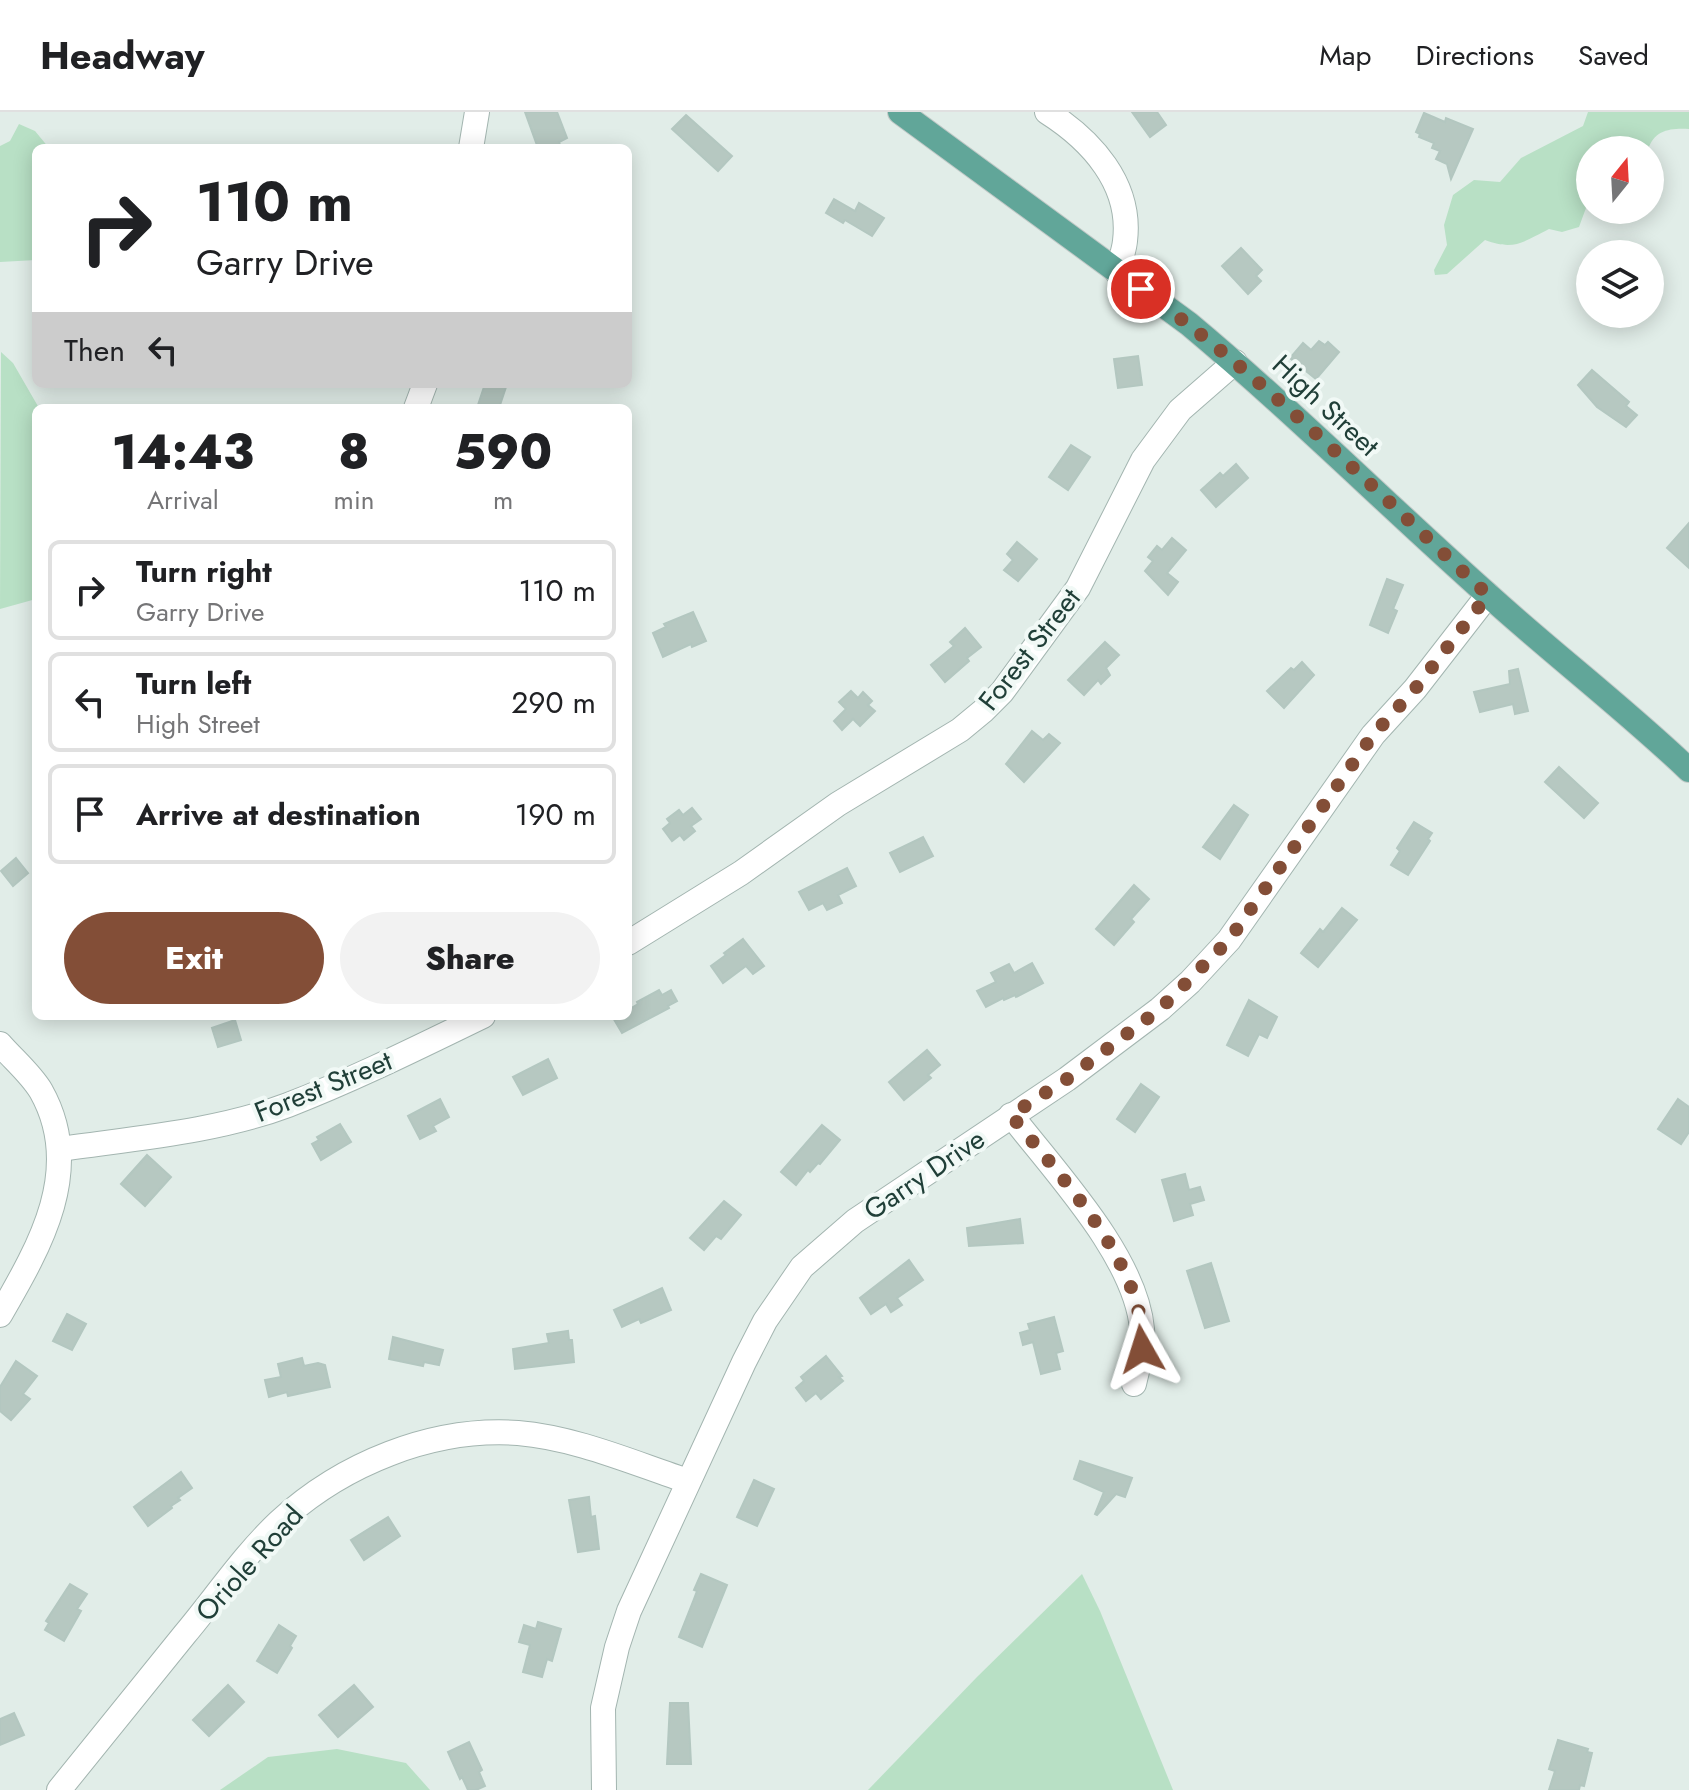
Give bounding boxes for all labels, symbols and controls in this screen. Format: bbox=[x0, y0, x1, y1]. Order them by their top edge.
text: Headway bbox=[40, 28, 205, 83]
text: Map bbox=[1319, 35, 1371, 76]
text: Directions bbox=[1415, 35, 1534, 76]
text: Saved bbox=[1578, 35, 1649, 76]
north arrow bbox=[1576, 136, 1664, 224]
map controls bbox=[1576, 136, 1664, 328]
text: 110 m bbox=[196, 161, 353, 242]
icon: right bbox=[64, 176, 168, 280]
text: Garry Drive bbox=[196, 236, 374, 288]
button: layers bbox=[1576, 240, 1664, 328]
pin bbox=[1107, 255, 1175, 323]
icon: arrive bbox=[1119, 267, 1163, 311]
icon: left bbox=[141, 328, 185, 372]
text: Then bbox=[64, 329, 125, 372]
street label: High Street bbox=[1263, 345, 1389, 466]
text: 14:43 bbox=[112, 418, 254, 487]
text: 8 bbox=[338, 418, 370, 487]
text: 590 bbox=[454, 418, 552, 487]
text: Arrival bbox=[147, 481, 219, 519]
text: min bbox=[334, 481, 374, 519]
text: m bbox=[493, 481, 513, 519]
text: Turn right bbox=[136, 550, 272, 593]
icon: right bbox=[68, 568, 112, 612]
text: 110 m bbox=[519, 569, 596, 612]
street label: Forest Street bbox=[969, 579, 1090, 719]
text: Garry Drive bbox=[136, 593, 264, 631]
text: Turn left bbox=[136, 662, 251, 705]
icon: left bbox=[68, 680, 112, 724]
text: 290 m bbox=[511, 681, 596, 724]
text: High Street bbox=[136, 705, 260, 743]
icon: arrive bbox=[68, 792, 112, 836]
text: Arrive at destination bbox=[136, 793, 421, 836]
text: 190 m bbox=[515, 793, 596, 836]
button: Exit bbox=[64, 912, 324, 1004]
button: Share bbox=[340, 912, 600, 1004]
street label: Forest Street bbox=[248, 1040, 398, 1133]
street label: Garry Drive bbox=[856, 1119, 993, 1230]
position arrow bbox=[1100, 1307, 1184, 1391]
street label: Oriole Road bbox=[186, 1496, 313, 1631]

